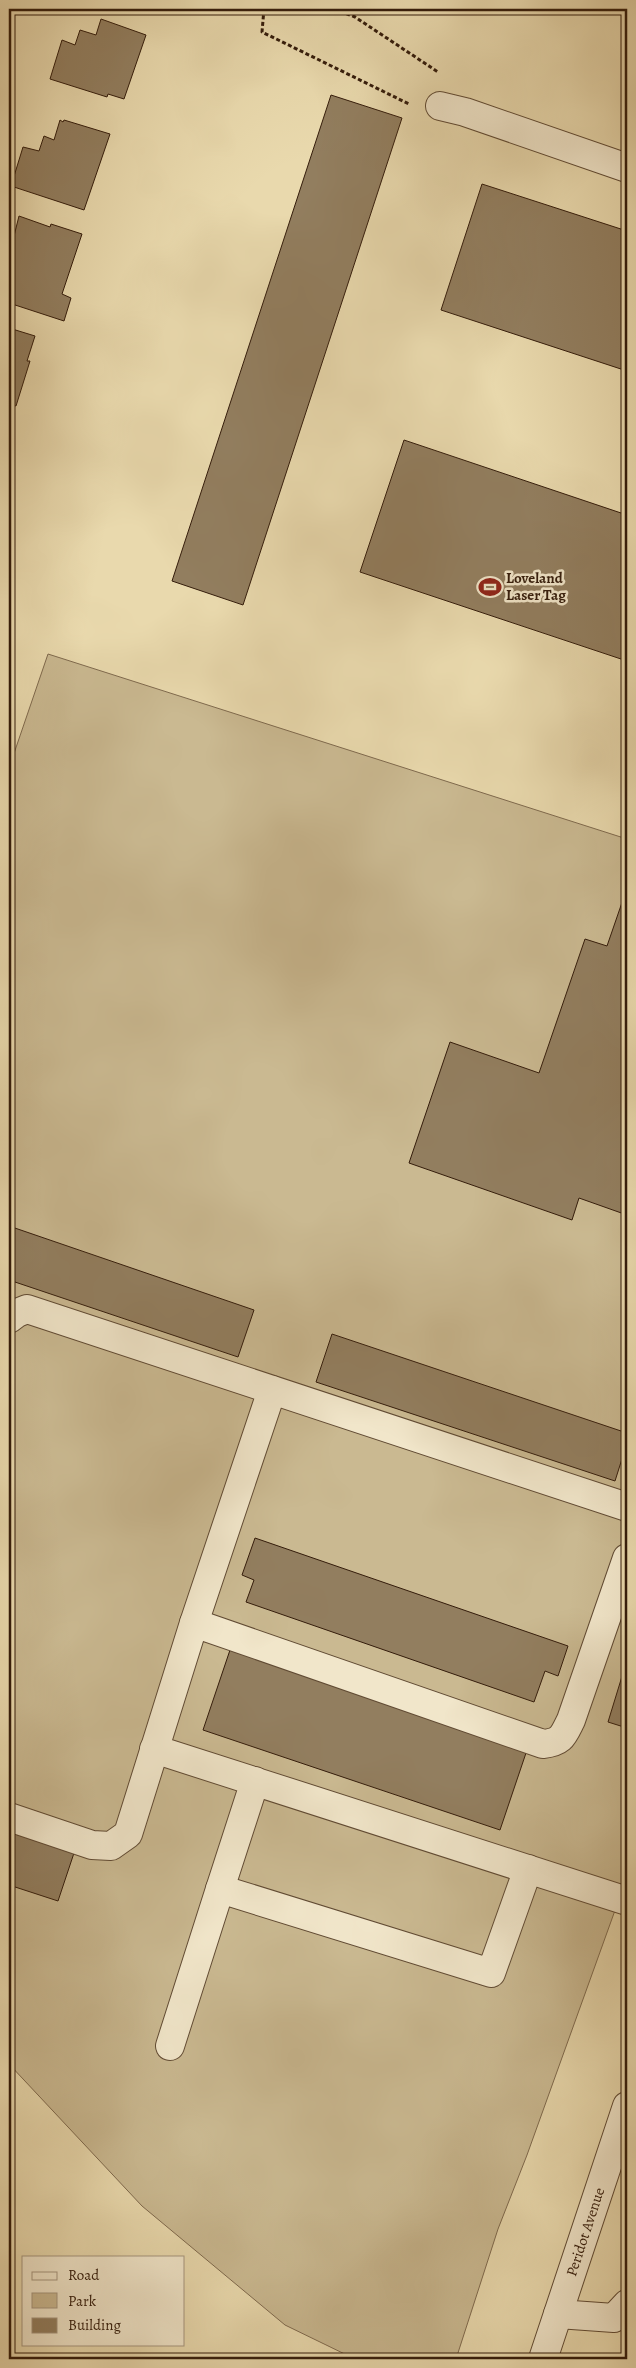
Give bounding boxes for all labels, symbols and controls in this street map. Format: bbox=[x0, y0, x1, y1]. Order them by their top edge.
place label: Loveland Laser Tag bbox=[506, 568, 566, 605]
sports icon: Loveland Laser Tag bbox=[477, 574, 503, 600]
street label: Peridot Avenue bbox=[561, 2185, 609, 2279]
legend bbox=[22, 2256, 185, 2346]
text: Road bbox=[68, 2265, 100, 2285]
text: Park bbox=[68, 2291, 97, 2311]
text: Building bbox=[68, 2315, 121, 2335]

